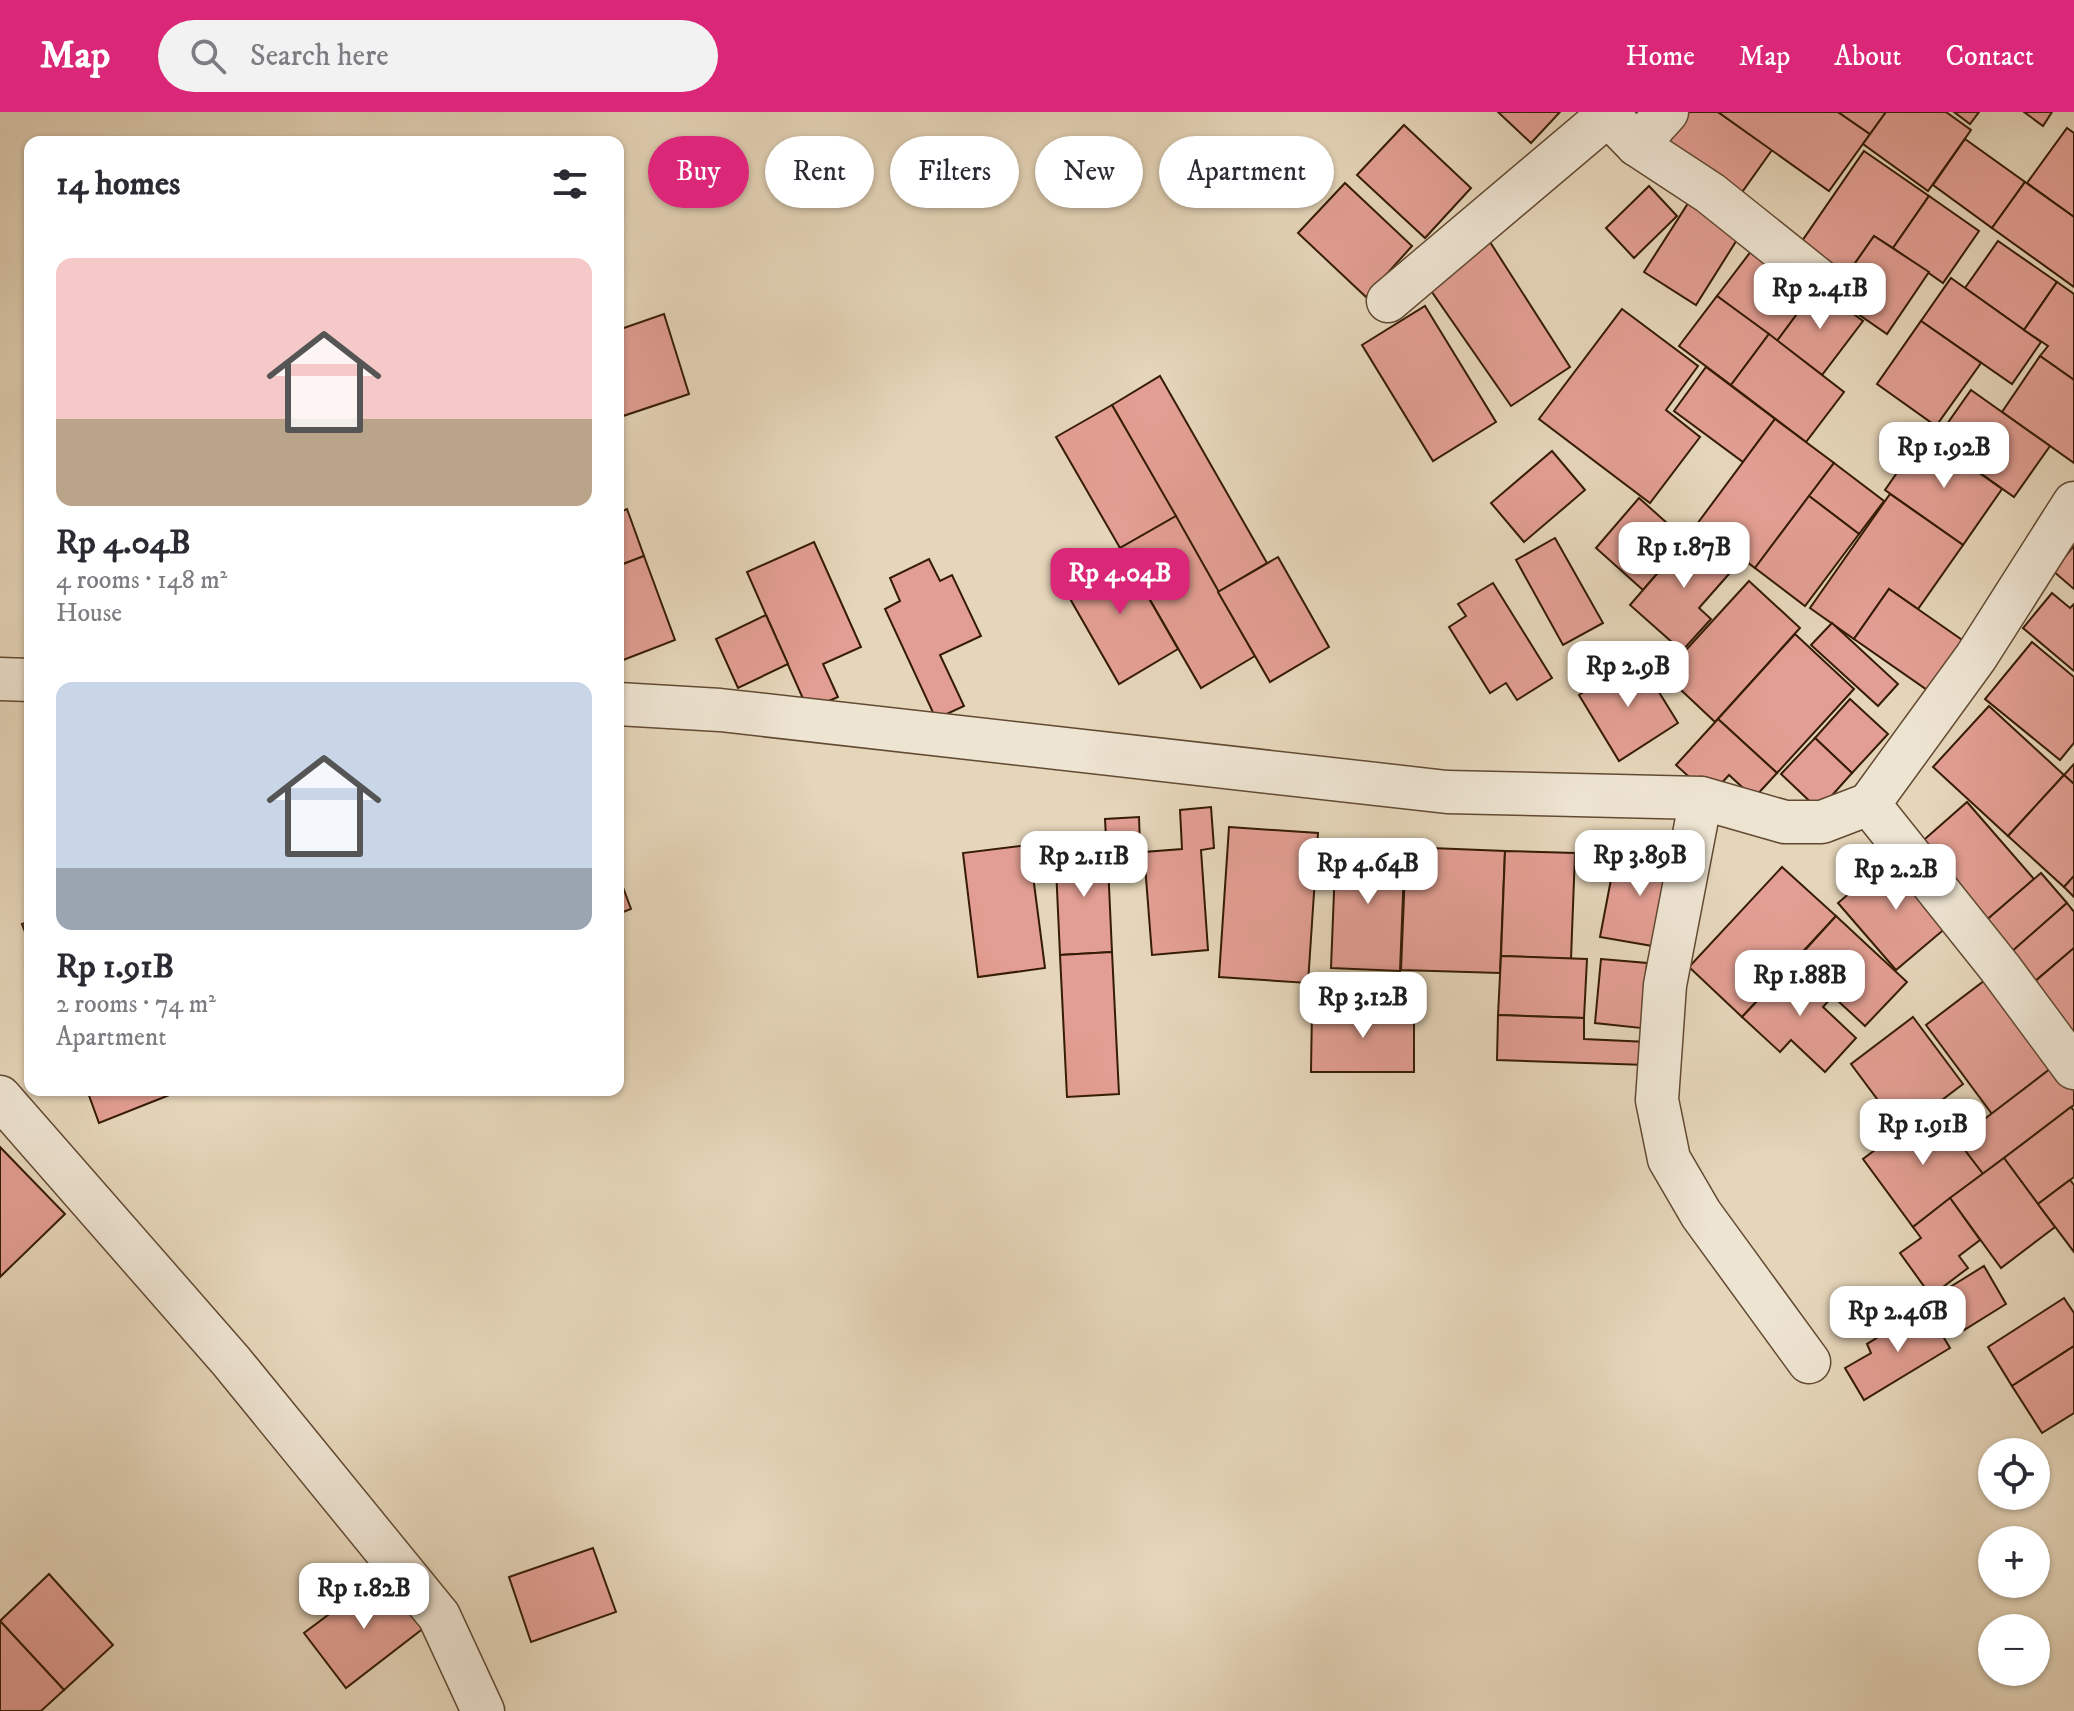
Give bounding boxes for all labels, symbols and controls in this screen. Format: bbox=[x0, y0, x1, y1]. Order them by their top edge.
search box bbox=[158, 20, 718, 92]
text: Map bbox=[40, 32, 110, 80]
icon: search bbox=[186, 34, 230, 78]
text: Search here bbox=[250, 38, 389, 75]
text: Home bbox=[1626, 39, 1695, 74]
text: Map bbox=[1739, 39, 1790, 74]
text: About bbox=[1834, 39, 1901, 74]
text: Contact bbox=[1945, 39, 2034, 74]
chip: Buy bbox=[648, 136, 749, 208]
chip: Rent bbox=[765, 136, 874, 208]
chip: Filters bbox=[890, 136, 1019, 208]
chip: New bbox=[1035, 136, 1143, 208]
chip: Apartment bbox=[1159, 136, 1334, 208]
icon: filters bbox=[548, 162, 592, 206]
text: 14 homes bbox=[56, 163, 180, 205]
pin: Rp 2.41B bbox=[1737, 263, 1903, 331]
text: Rp 2.41B bbox=[1772, 272, 1868, 305]
icon: home bbox=[252, 310, 396, 454]
pin: Rp 1.92B bbox=[1861, 422, 2027, 490]
text: Rp 1.92B bbox=[1897, 431, 1991, 464]
text: Rp 4.04B bbox=[56, 522, 191, 564]
pin: Rp 1.87B bbox=[1601, 522, 1767, 590]
text: Rp 1.87B bbox=[1637, 531, 1731, 564]
pin: Rp 4.04B bbox=[1037, 548, 1203, 616]
text: Rp 4.04B bbox=[1069, 557, 1172, 590]
text: 4 rooms · 148 m² bbox=[56, 564, 227, 597]
text: House bbox=[56, 597, 122, 630]
pin: Rp 2.9B bbox=[1554, 641, 1702, 709]
text: Rp 2.9B bbox=[1586, 650, 1670, 683]
icon: home bbox=[252, 734, 396, 878]
pin: Rp 3.89B bbox=[1557, 830, 1723, 898]
pin: Rp 2.11B bbox=[1001, 831, 1167, 899]
pin: Rp 4.64B bbox=[1285, 838, 1451, 906]
text: Rp 3.89B bbox=[1593, 839, 1687, 872]
text: Rp 2.11B bbox=[1039, 840, 1129, 873]
pin: Rp 2.2B bbox=[1822, 844, 1970, 912]
text: Rp 4.64B bbox=[1317, 847, 1419, 880]
text: Rp 2.2B bbox=[1854, 853, 1938, 886]
text: Rp 1.91B bbox=[56, 946, 174, 988]
pin: Rp 1.88B bbox=[1717, 950, 1883, 1018]
text: Rp 1.88B bbox=[1753, 959, 1847, 992]
pin: Rp 3.12B bbox=[1280, 972, 1446, 1040]
text: Rp 3.12B bbox=[1318, 981, 1408, 1014]
text: 2 rooms · 74 m² bbox=[56, 988, 216, 1021]
text: Apartment bbox=[56, 1021, 167, 1054]
pin: Rp 1.91B bbox=[1840, 1099, 2006, 1167]
text: Rp 1.91B bbox=[1878, 1108, 1968, 1141]
pin: Rp 2.46B bbox=[1815, 1286, 1981, 1354]
text: Rp 2.46B bbox=[1848, 1295, 1948, 1328]
map controls bbox=[1978, 1438, 2050, 1686]
button: locate bbox=[1978, 1438, 2050, 1510]
button: + bbox=[1978, 1526, 2050, 1598]
pin: Rp 1.82B bbox=[281, 1563, 447, 1631]
text: Rp 1.82B bbox=[317, 1572, 411, 1605]
button: − bbox=[1978, 1614, 2050, 1686]

